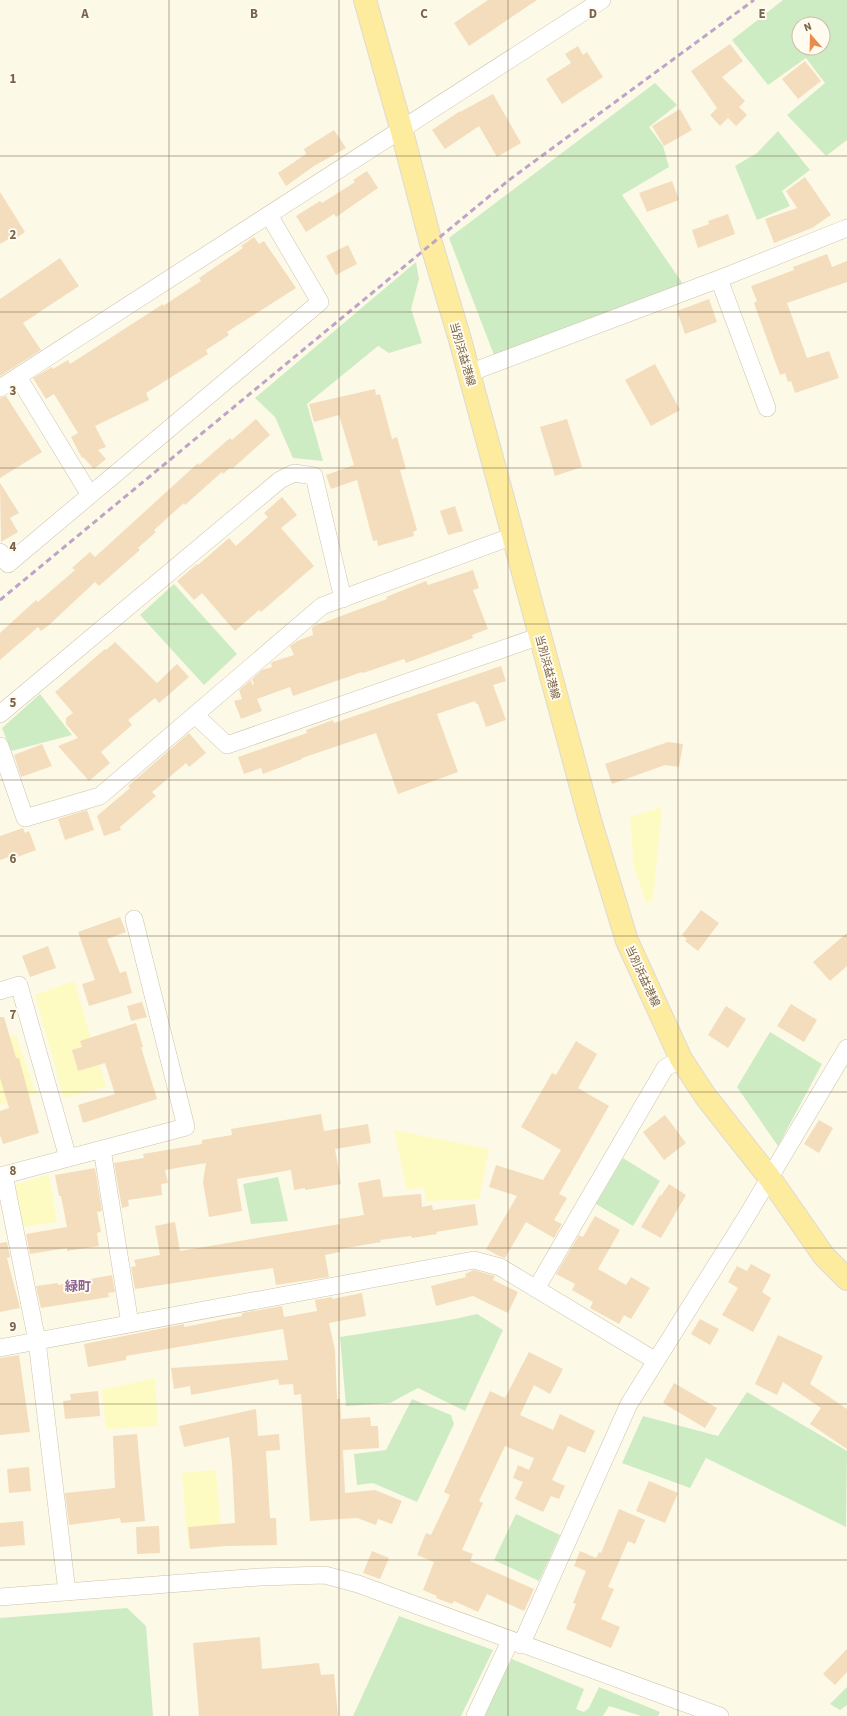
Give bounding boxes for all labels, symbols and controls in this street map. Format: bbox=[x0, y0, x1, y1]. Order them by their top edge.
text: A bbox=[80, 5, 89, 23]
text: B bbox=[250, 5, 258, 23]
text: C bbox=[420, 5, 428, 23]
text: D bbox=[589, 5, 597, 23]
text: E bbox=[758, 5, 766, 23]
north arrow bbox=[791, 16, 831, 56]
text: N bbox=[802, 19, 814, 35]
text: 1 bbox=[10, 70, 17, 88]
text: 2 bbox=[10, 226, 17, 244]
street label: 当別浜益港線 bbox=[446, 320, 479, 388]
text: 3 bbox=[10, 382, 17, 400]
text: 4 bbox=[10, 538, 17, 556]
street label: 当別浜益港線 bbox=[532, 633, 563, 701]
text: 5 bbox=[10, 694, 17, 712]
text: 6 bbox=[10, 850, 17, 868]
street label: 当別浜益港線 bbox=[622, 943, 663, 1009]
text: 7 bbox=[10, 1006, 17, 1024]
text: 8 bbox=[10, 1162, 17, 1180]
district label: 緑町 bbox=[64, 1278, 91, 1296]
text: 9 bbox=[10, 1318, 17, 1336]

